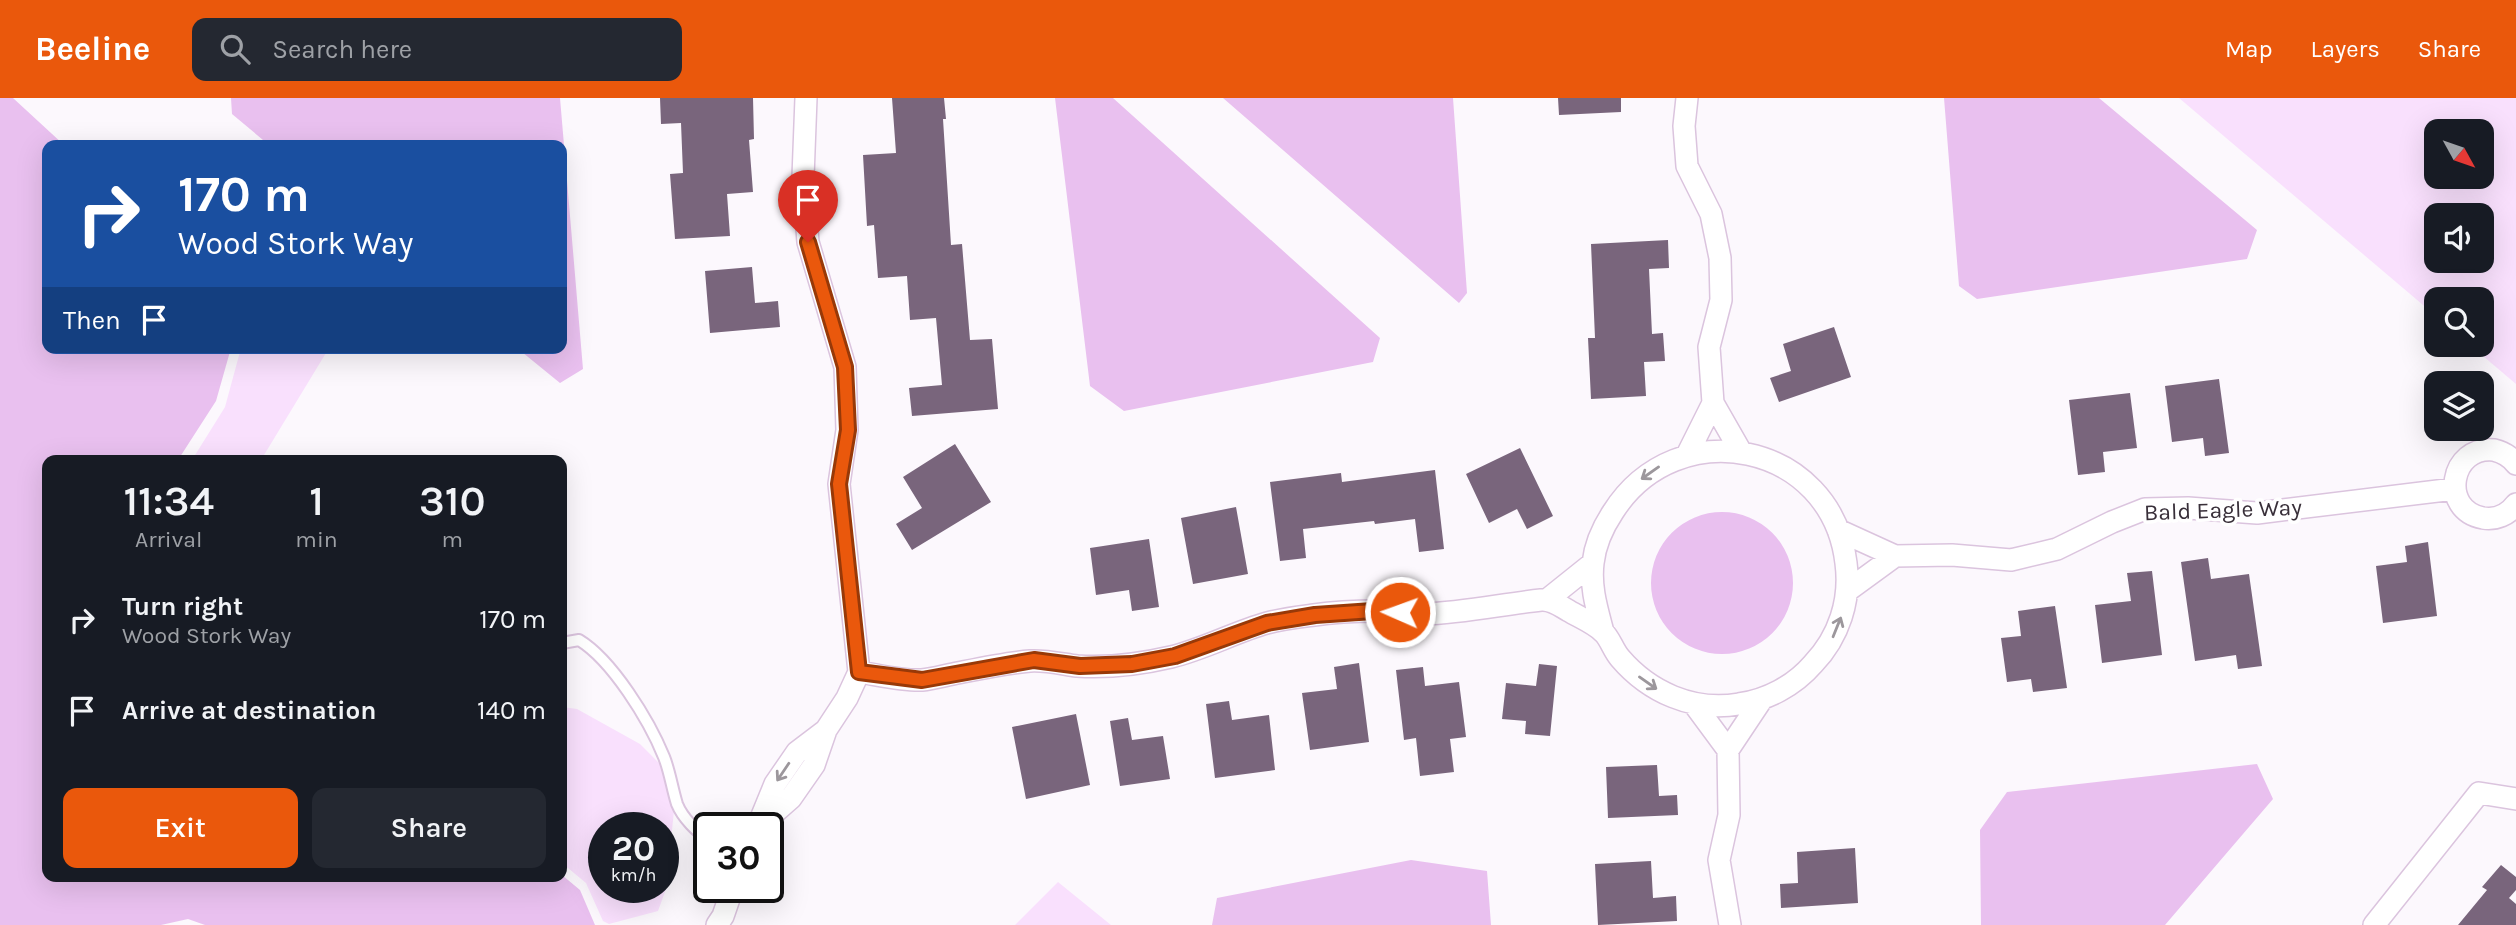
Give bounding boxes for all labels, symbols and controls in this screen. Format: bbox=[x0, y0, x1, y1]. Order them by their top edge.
search box bbox=[192, 18, 682, 81]
text: Beeline bbox=[35, 30, 150, 68]
icon: search bbox=[216, 30, 254, 68]
text: Search here bbox=[272, 34, 412, 65]
text: Map bbox=[2225, 35, 2273, 63]
text: Layers bbox=[2311, 35, 2380, 63]
text: Share bbox=[2418, 35, 2481, 63]
north arrow bbox=[2424, 119, 2494, 189]
map controls bbox=[2424, 119, 2494, 441]
text: 170 m bbox=[178, 166, 310, 223]
icon: right bbox=[63, 168, 154, 259]
pin bbox=[778, 170, 838, 242]
icon: arrive bbox=[789, 181, 827, 219]
button: sound bbox=[2424, 203, 2494, 273]
text: Wood Stork Way bbox=[178, 225, 413, 262]
button: search bbox=[2424, 287, 2494, 357]
icon: arrive bbox=[135, 301, 173, 339]
text: Then bbox=[63, 305, 121, 336]
button: layers bbox=[2424, 371, 2494, 441]
one-way arrow bbox=[1641, 466, 1660, 480]
text: 11:34 bbox=[123, 476, 214, 526]
text: 1 bbox=[309, 476, 324, 526]
text: 310 bbox=[419, 476, 486, 526]
street label: Bald Eagle Way bbox=[2144, 494, 2303, 526]
text: Arrival bbox=[135, 526, 202, 553]
text: min bbox=[295, 526, 338, 553]
text: m bbox=[442, 526, 463, 553]
position arrow bbox=[1363, 575, 1437, 649]
text: Turn right bbox=[122, 591, 243, 622]
icon: right bbox=[63, 601, 101, 639]
text: 170 m bbox=[479, 604, 546, 635]
one-way arrow bbox=[1831, 616, 1844, 638]
text: Wood Stork Way bbox=[122, 622, 291, 649]
one-way arrow bbox=[1638, 676, 1657, 690]
icon: arrive bbox=[63, 692, 101, 730]
text: Arrive at destination bbox=[122, 695, 376, 726]
text: 140 m bbox=[477, 695, 546, 726]
one-way arrow bbox=[776, 762, 791, 781]
button: Exit bbox=[63, 788, 298, 868]
button: Share bbox=[312, 788, 546, 868]
speed limit sign: 30 bbox=[693, 812, 784, 903]
text: 20 bbox=[612, 828, 655, 869]
text: km/h bbox=[611, 864, 656, 886]

